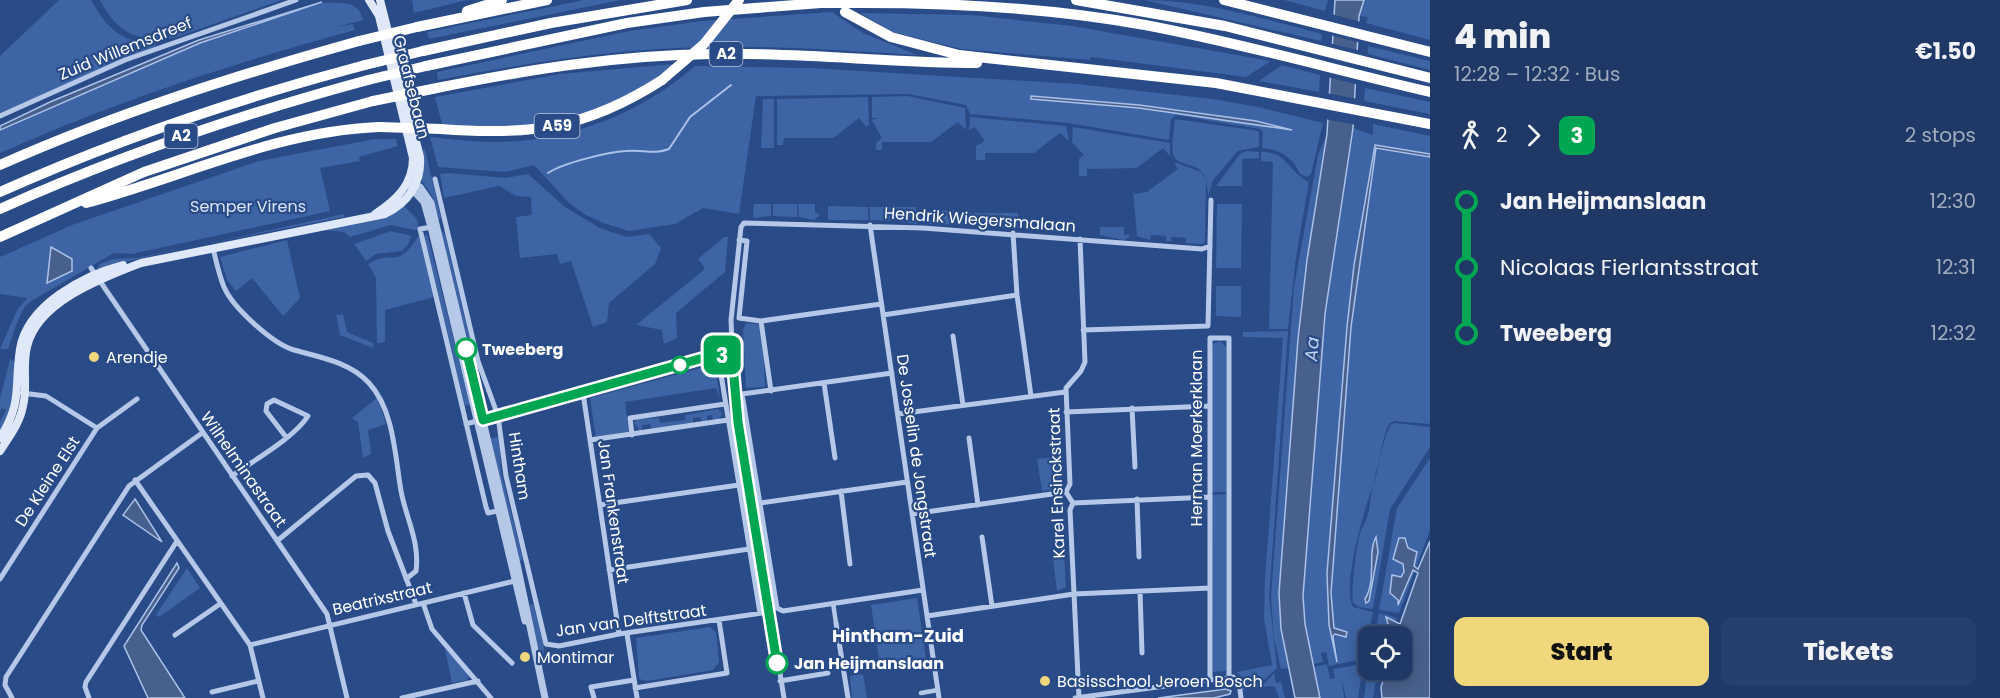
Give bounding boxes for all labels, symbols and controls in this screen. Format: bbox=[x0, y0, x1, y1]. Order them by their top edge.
street label: Zuid Willemsdreef bbox=[55, 11, 195, 86]
text: 4 min bbox=[1454, 13, 1551, 60]
street label: Graafsebaan bbox=[388, 33, 436, 141]
text: €1.50 bbox=[1915, 36, 1976, 67]
road number: A2 bbox=[710, 42, 742, 66]
text: 12:28 – 12:32 · Bus bbox=[1454, 60, 1620, 88]
road number: A59 bbox=[534, 114, 580, 138]
icon: walk bbox=[1454, 119, 1487, 152]
icon: forward bbox=[1517, 119, 1550, 152]
text: 2 bbox=[1496, 121, 1508, 149]
text: 3 bbox=[1571, 121, 1583, 150]
text: 2 stops bbox=[1905, 121, 1976, 149]
road number: A2 bbox=[164, 124, 198, 148]
text: Jan Heijmanslaan bbox=[1500, 186, 1706, 217]
text: 12:30 bbox=[1930, 187, 1976, 215]
park label: Semper Virens bbox=[190, 195, 306, 218]
street label: Hendrik Wiegersmalaan bbox=[883, 201, 1077, 238]
text: Nicolaas Fierlantsstraat bbox=[1500, 252, 1758, 283]
text: 12:31 bbox=[1936, 253, 1976, 281]
text: Tweeberg bbox=[1500, 318, 1612, 349]
text: 12:32 bbox=[1931, 319, 1976, 347]
line badge: 3 bbox=[702, 336, 742, 374]
water label: Aa bbox=[1298, 336, 1325, 363]
marker: Tweeberg bbox=[455, 338, 477, 360]
place label: Tweeberg bbox=[482, 338, 563, 361]
text: 3 bbox=[716, 341, 728, 370]
place label: Arendje bbox=[106, 346, 168, 369]
marker: Arendje bbox=[87, 350, 101, 364]
street label: Herman Moerkerklaan bbox=[1185, 350, 1208, 526]
street label: De Josselin de Jongstraat bbox=[891, 353, 942, 560]
unlabelled marker bbox=[671, 356, 689, 374]
street label: Wilhelminastraat bbox=[195, 407, 292, 532]
street label: Karel Ensinckstraat bbox=[1042, 407, 1071, 559]
street label: Hintham bbox=[503, 430, 536, 502]
street label: De Kleine Elst bbox=[10, 431, 85, 531]
street label: Jan Frankenstraat bbox=[592, 439, 635, 586]
street label: Beatrixstraat bbox=[330, 576, 434, 621]
street label: Jan van Delftstraat bbox=[554, 599, 708, 642]
button: Start bbox=[1454, 617, 1709, 686]
button: Tickets bbox=[1721, 617, 1976, 686]
district label: Hintham-Zuid bbox=[832, 623, 964, 648]
map controls bbox=[1358, 626, 1412, 680]
button: locate bbox=[1358, 626, 1412, 680]
place label: Montimar bbox=[537, 646, 614, 669]
marker: Montimar bbox=[518, 650, 532, 664]
marker: Jan Heijmanslaan bbox=[766, 652, 788, 674]
place label: Jan Heijmanslaan bbox=[794, 652, 944, 675]
place label: Basisschool Jeroen Bosch bbox=[1057, 670, 1263, 693]
marker: Basisschool Jeroen Bosch bbox=[1038, 674, 1052, 688]

